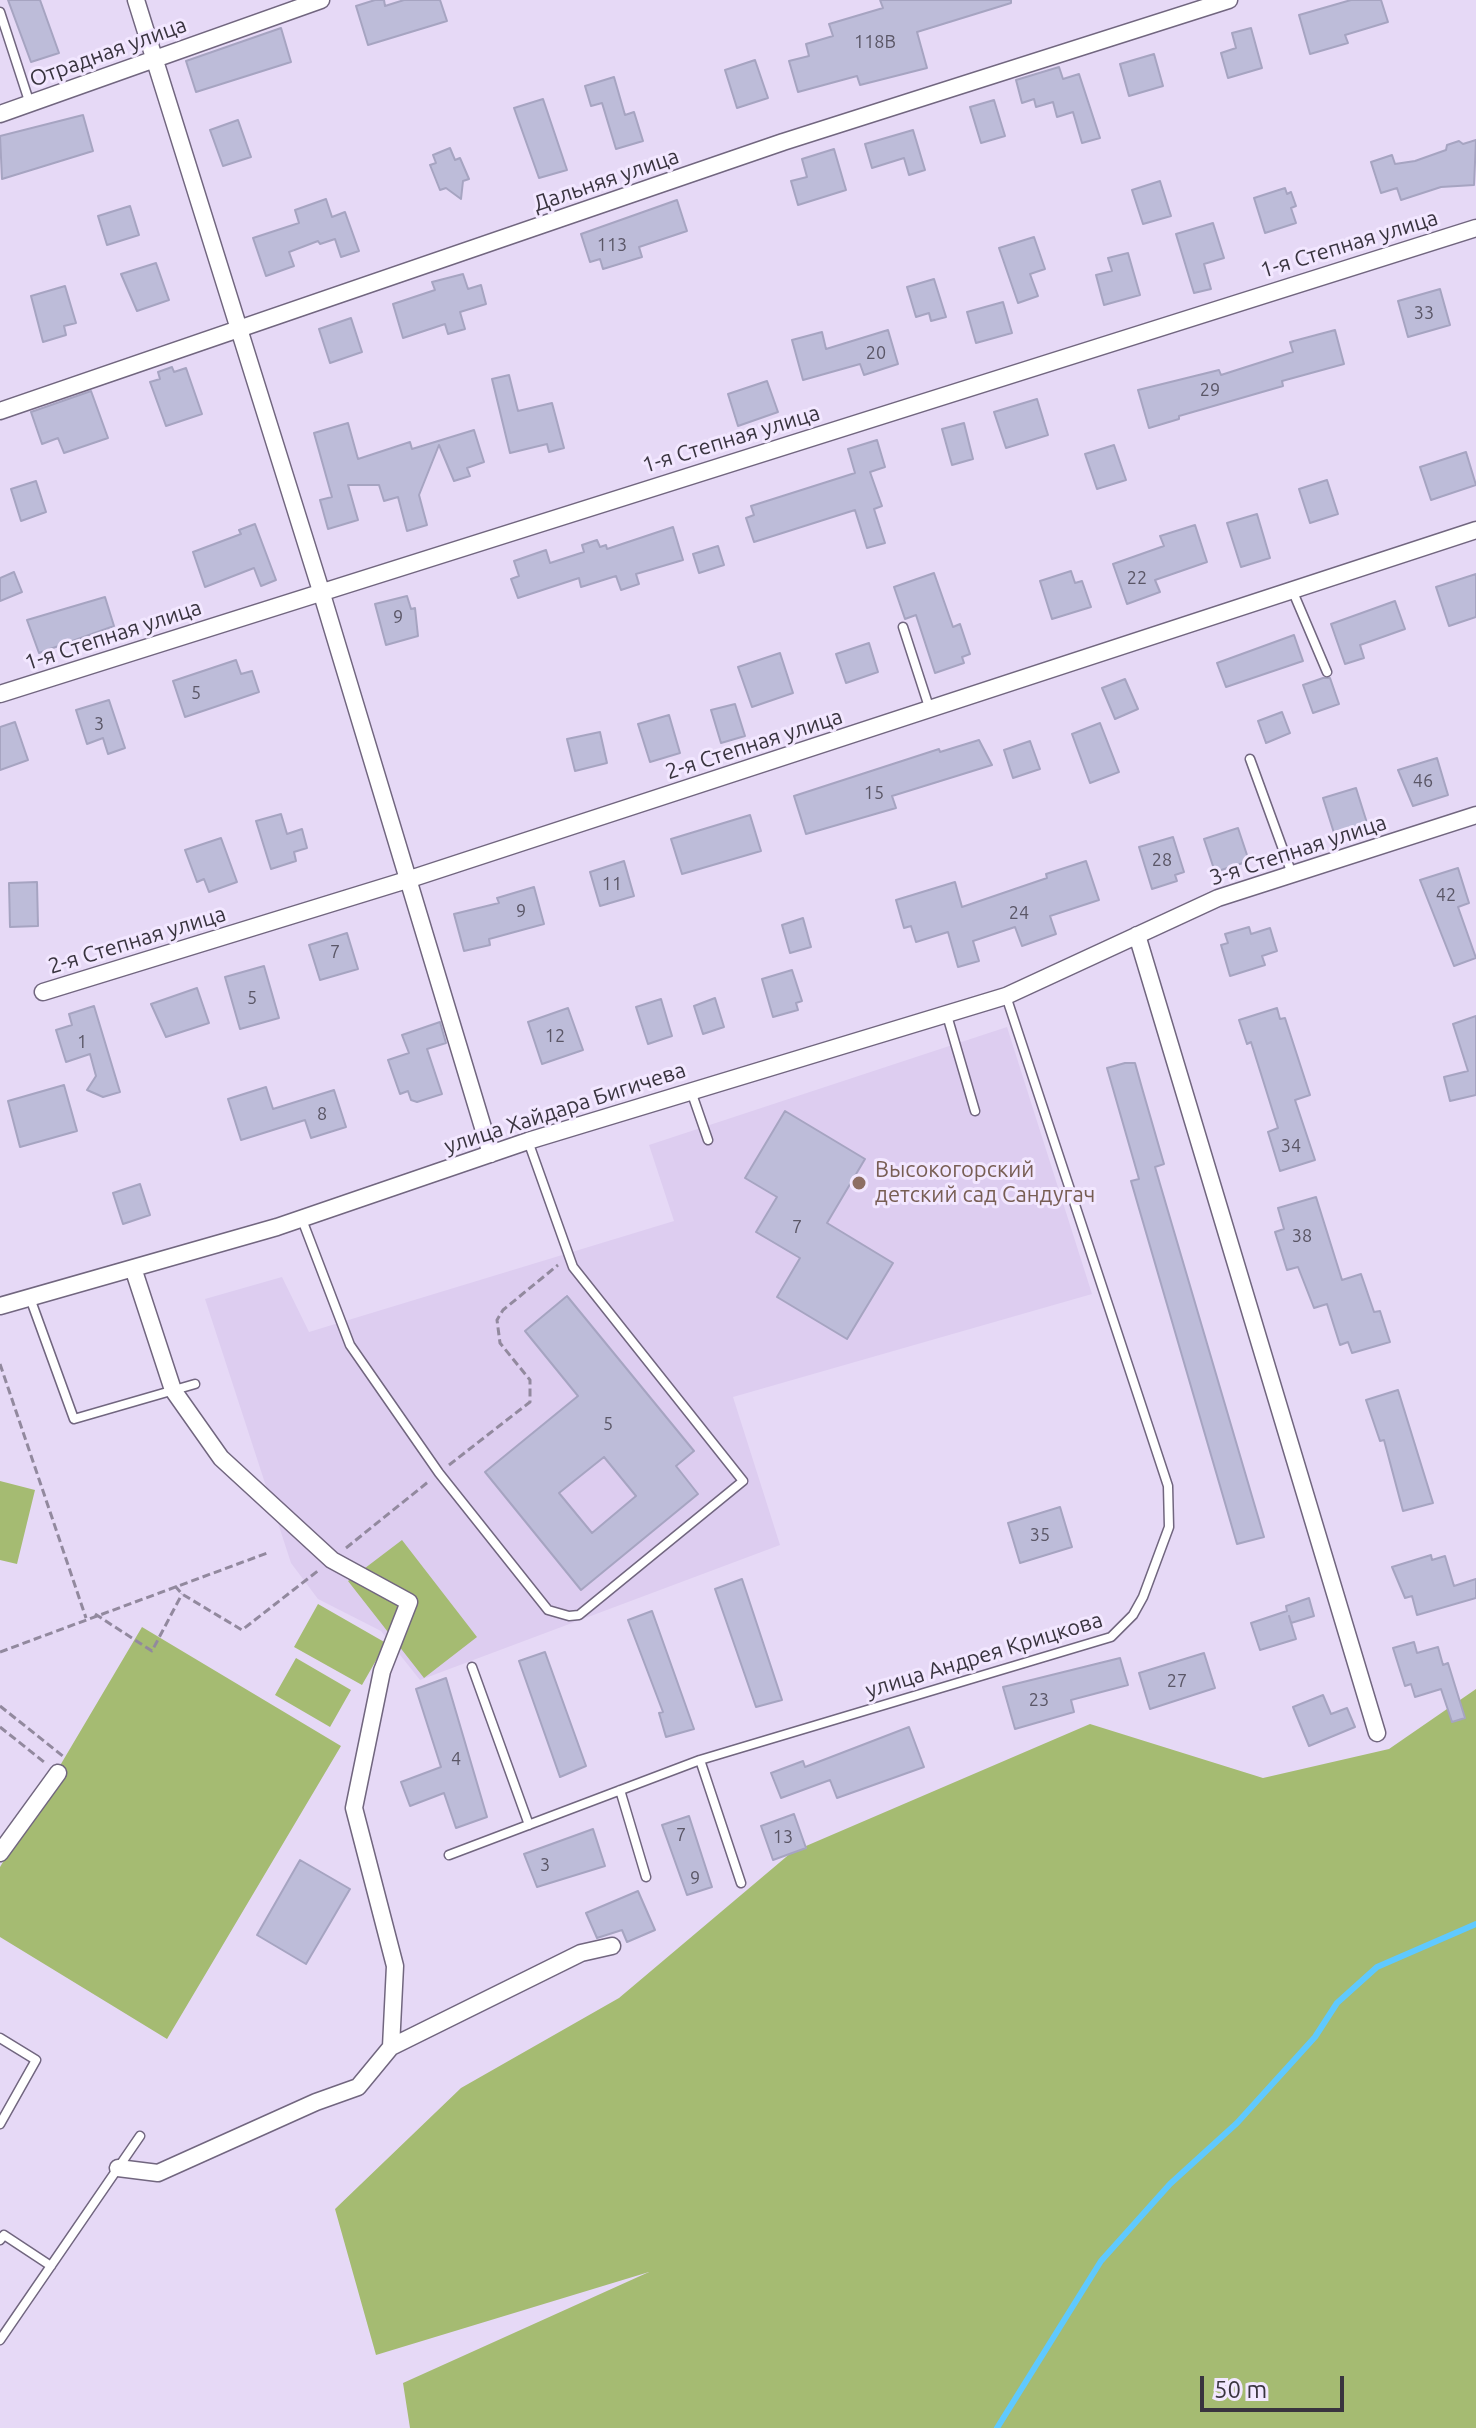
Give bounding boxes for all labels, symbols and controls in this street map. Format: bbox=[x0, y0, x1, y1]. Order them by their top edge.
street label: Отрадная улица bbox=[26, 11, 190, 93]
house number: 118В bbox=[854, 31, 896, 53]
street label: Дальняя улица bbox=[530, 143, 682, 217]
street label: 1-я Степная улица bbox=[1257, 204, 1441, 284]
house number: 113 bbox=[597, 234, 627, 256]
house number: 33 bbox=[1414, 302, 1434, 324]
house number: 20 bbox=[866, 342, 886, 364]
house number: 29 bbox=[1200, 379, 1220, 401]
street label: 1-я Степная улица bbox=[639, 399, 823, 479]
house number: 22 bbox=[1127, 567, 1147, 589]
street label: 1-я Степная улица bbox=[21, 594, 205, 676]
house number: 9 bbox=[393, 606, 403, 628]
house number: 5 bbox=[191, 682, 201, 704]
street label: 2-я Степная улица bbox=[662, 703, 846, 785]
house number: 3 bbox=[94, 713, 104, 735]
house number: 46 bbox=[1413, 770, 1433, 792]
house number: 15 bbox=[864, 782, 884, 804]
street label: 3-я Степная улица bbox=[1206, 809, 1390, 891]
house number: 28 bbox=[1152, 849, 1172, 871]
house number: 11 bbox=[602, 873, 622, 895]
house number: 42 bbox=[1436, 884, 1456, 906]
street label: 2-я Степная улица bbox=[45, 900, 229, 980]
house number: 9 bbox=[516, 900, 526, 922]
house number: 24 bbox=[1009, 902, 1029, 924]
house number: 7 bbox=[330, 941, 340, 963]
house number: 5 bbox=[247, 987, 257, 1009]
house number: 12 bbox=[545, 1025, 565, 1047]
house number: 1 bbox=[77, 1031, 87, 1053]
street label: улица Хайдара Бигичева bbox=[441, 1056, 689, 1160]
house number: 8 bbox=[317, 1103, 327, 1125]
house number: 34 bbox=[1281, 1135, 1301, 1157]
place label: Высокогорский детский сад Сандугач bbox=[875, 1157, 1095, 1208]
marker: Высокогорский детский сад Сандугач bbox=[850, 1174, 868, 1192]
house number: 7 bbox=[792, 1216, 802, 1238]
house number: 38 bbox=[1292, 1225, 1312, 1247]
house number: 5 bbox=[603, 1413, 613, 1435]
house number: 35 bbox=[1030, 1524, 1050, 1546]
street label: улица Андрея Крицкова bbox=[862, 1606, 1106, 1704]
house number: 27 bbox=[1167, 1670, 1187, 1692]
house number: 23 bbox=[1029, 1689, 1049, 1711]
house number: 4 bbox=[451, 1748, 461, 1770]
house number: 7 bbox=[676, 1824, 686, 1846]
house number: 13 bbox=[773, 1826, 793, 1848]
house number: 3 bbox=[540, 1854, 550, 1876]
house number: 9 bbox=[690, 1867, 700, 1889]
scale bar bbox=[1204, 2360, 1348, 2410]
text: 50 m bbox=[1214, 2376, 1267, 2403]

